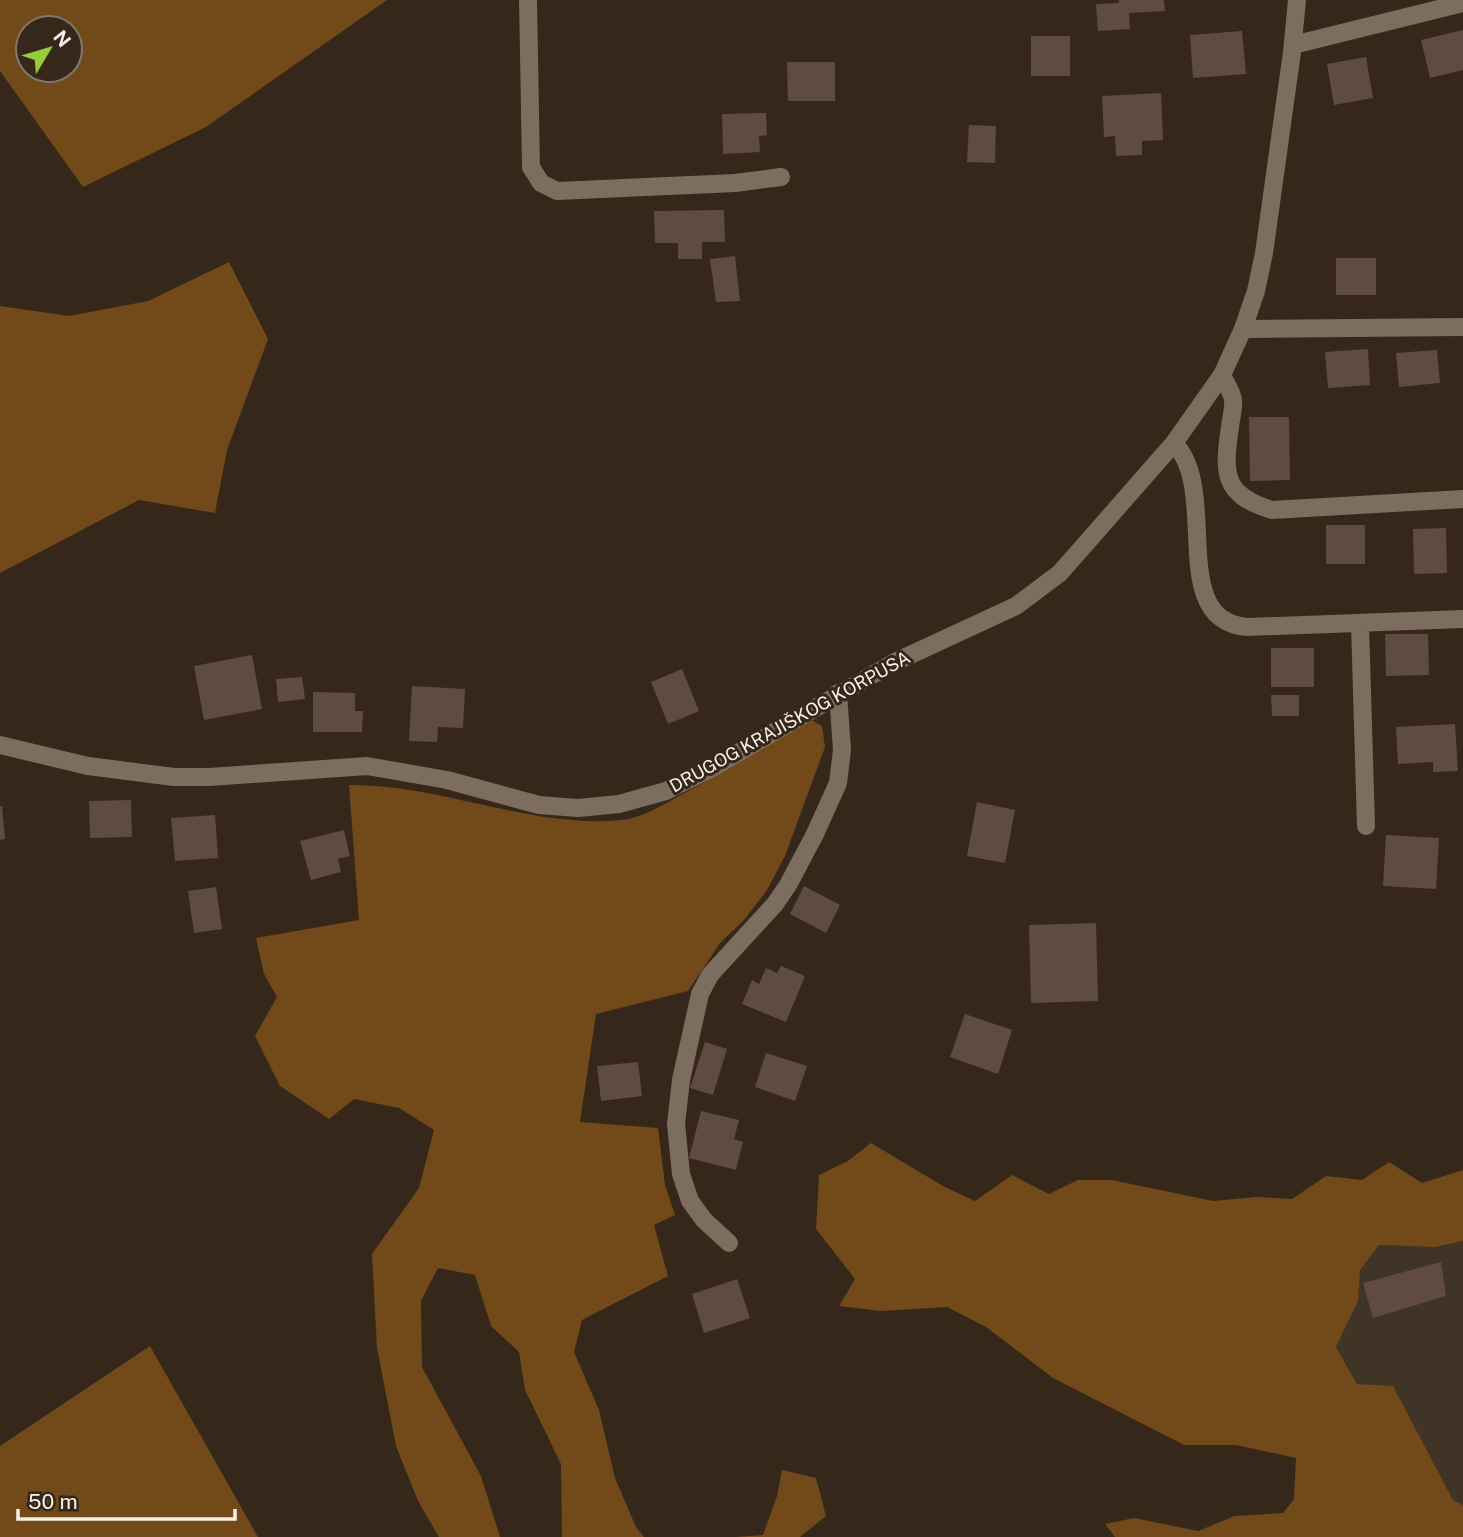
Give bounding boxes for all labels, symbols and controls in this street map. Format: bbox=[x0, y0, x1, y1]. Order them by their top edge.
north arrow bbox=[14, 14, 84, 84]
text: N bbox=[49, 26, 76, 51]
street label: DRUGOG KRAJIŠKOG KORPUSA bbox=[666, 646, 914, 797]
scale bar bbox=[18, 1478, 234, 1522]
text: 50 m bbox=[28, 1489, 78, 1514]

